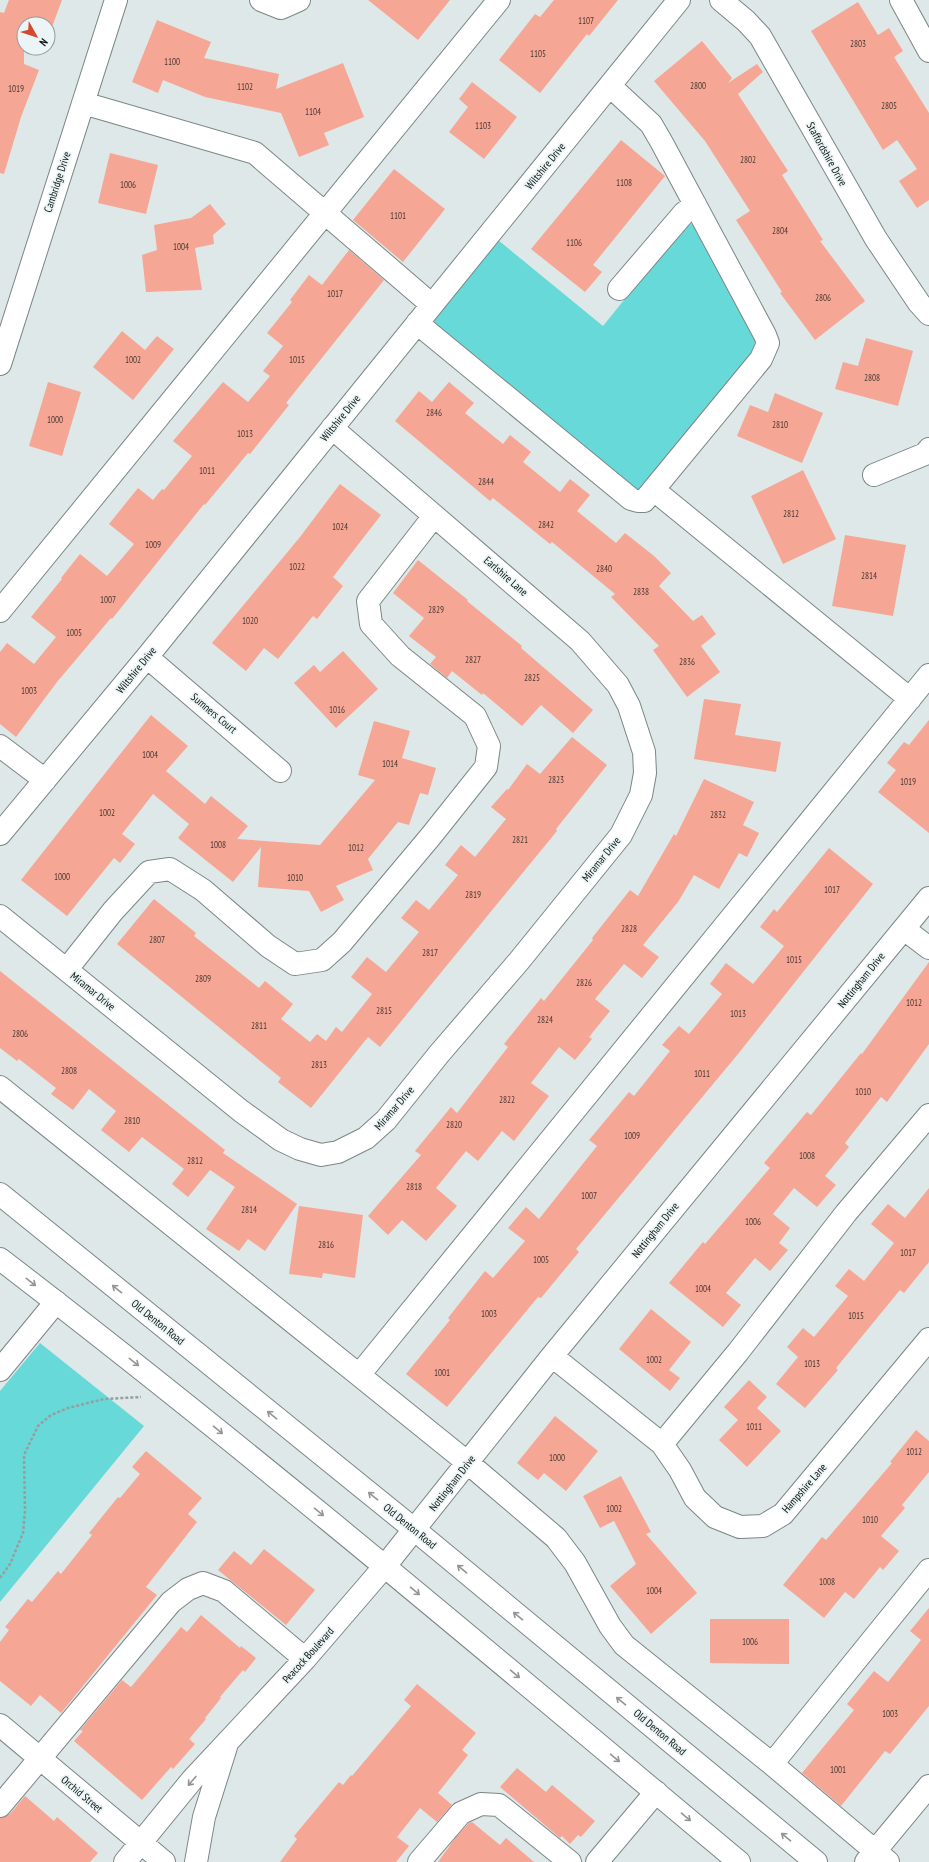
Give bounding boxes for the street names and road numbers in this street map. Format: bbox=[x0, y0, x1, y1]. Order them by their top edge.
street label: Staffordshire Drive bbox=[804, 120, 851, 189]
street label: Wiltshire Drive bbox=[522, 139, 568, 192]
street label: Cambridge Drive bbox=[41, 149, 74, 214]
street label: Wiltshire Drive bbox=[317, 391, 363, 444]
street label: Earlshire Lane bbox=[481, 553, 531, 599]
street label: Wiltshire Drive bbox=[113, 643, 159, 696]
street label: Sumners Court bbox=[188, 690, 240, 736]
street label: Miramar Drive bbox=[579, 833, 624, 884]
street label: Nottingham Drive bbox=[834, 949, 888, 1011]
street label: Miramar Drive bbox=[68, 969, 119, 1014]
street label: Miramar Drive bbox=[371, 1083, 417, 1133]
street label: Nottingham Drive bbox=[628, 1199, 682, 1261]
street label: Old Denton Road bbox=[129, 1296, 188, 1348]
street label: Nottingham Drive bbox=[426, 1452, 479, 1514]
street label: Hampshire Lane bbox=[779, 1460, 830, 1516]
street label: Old Denton Road bbox=[381, 1500, 440, 1552]
street label: Peacock Boulevard bbox=[279, 1624, 337, 1686]
street label: Old Denton Road bbox=[631, 1706, 689, 1758]
street label: Orchid Street bbox=[58, 1773, 106, 1815]

